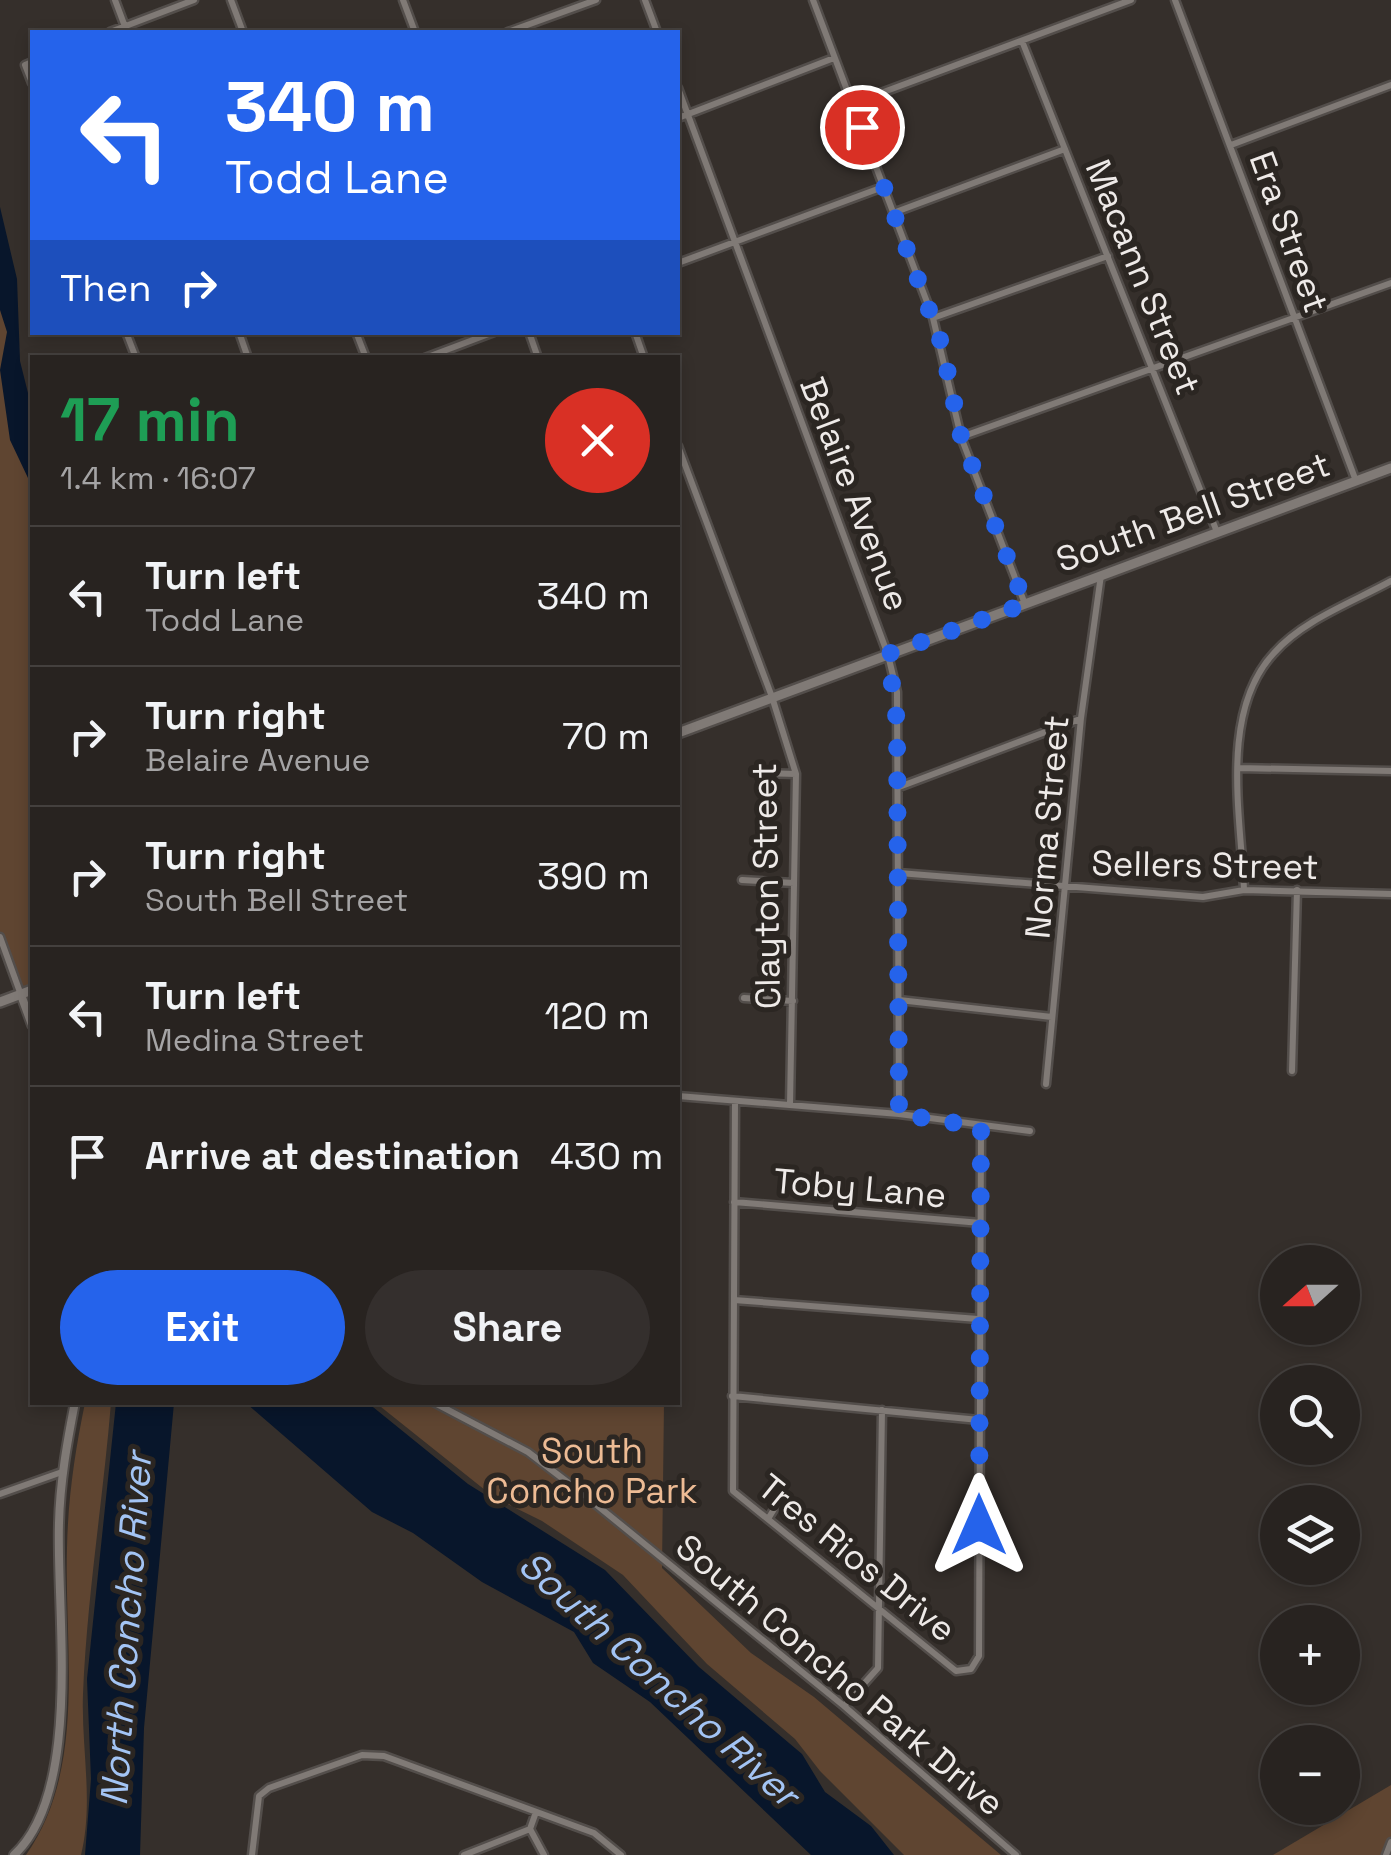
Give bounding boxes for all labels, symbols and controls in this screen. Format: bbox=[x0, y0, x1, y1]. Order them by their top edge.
text: 340 m bbox=[225, 62, 435, 151]
icon: left bbox=[60, 70, 190, 200]
pin bbox=[820, 85, 905, 170]
icon: arrive bbox=[835, 100, 890, 155]
street label: Era Street bbox=[1240, 145, 1338, 319]
text: Todd Lane bbox=[225, 149, 449, 206]
street label: Macann Street bbox=[1076, 153, 1210, 401]
icon: right bbox=[171, 260, 226, 315]
text: Then bbox=[60, 264, 151, 312]
street label: Belaire Avenue bbox=[790, 371, 920, 617]
text: 17 min bbox=[60, 382, 240, 459]
button: close bbox=[545, 388, 650, 493]
street label: South Bell Street bbox=[1050, 442, 1336, 582]
text: 1.4 km · 16:07 bbox=[60, 458, 256, 498]
text: Turn left bbox=[145, 552, 301, 600]
icon: left bbox=[60, 569, 115, 624]
text: 340 m bbox=[536, 572, 650, 620]
text: Todd Lane bbox=[145, 600, 304, 640]
text: Turn right bbox=[145, 692, 326, 740]
icon: right bbox=[60, 709, 115, 764]
text: 70 m bbox=[562, 712, 650, 760]
street label: Norma Street bbox=[1015, 713, 1079, 941]
text: Belaire Avenue bbox=[145, 740, 370, 780]
street label: Clayton Street bbox=[742, 762, 790, 1010]
text: Turn right bbox=[145, 832, 326, 880]
street label: Sellers Street bbox=[1091, 841, 1319, 889]
icon: right bbox=[60, 849, 115, 904]
text: 390 m bbox=[537, 852, 650, 900]
text: South Bell Street bbox=[145, 880, 408, 920]
text: Turn left bbox=[145, 972, 301, 1020]
icon: left bbox=[60, 989, 115, 1044]
text: 120 m bbox=[544, 992, 650, 1040]
text: Medina Street bbox=[145, 1020, 364, 1060]
icon: arrive bbox=[60, 1129, 115, 1184]
text: Arrive at destination bbox=[145, 1132, 520, 1180]
text: 430 m bbox=[550, 1132, 664, 1180]
street label: Toby Lane bbox=[772, 1159, 948, 1217]
north arrow bbox=[1260, 1245, 1360, 1345]
map controls bbox=[1260, 1245, 1360, 1825]
button: Exit bbox=[60, 1270, 345, 1385]
button: Share bbox=[365, 1270, 650, 1385]
button: search bbox=[1260, 1365, 1360, 1465]
park label: South Concho Park bbox=[486, 1429, 698, 1513]
water label: North Concho River bbox=[90, 1447, 163, 1807]
street label: Tres Rios Drive bbox=[749, 1465, 965, 1651]
position arrow bbox=[927, 1473, 1031, 1577]
button: layers bbox=[1260, 1485, 1360, 1585]
street label: South Concho Park Drive bbox=[667, 1525, 1013, 1825]
water label: South Concho River bbox=[509, 1540, 812, 1820]
button: + bbox=[1260, 1605, 1360, 1705]
button: − bbox=[1260, 1725, 1360, 1825]

